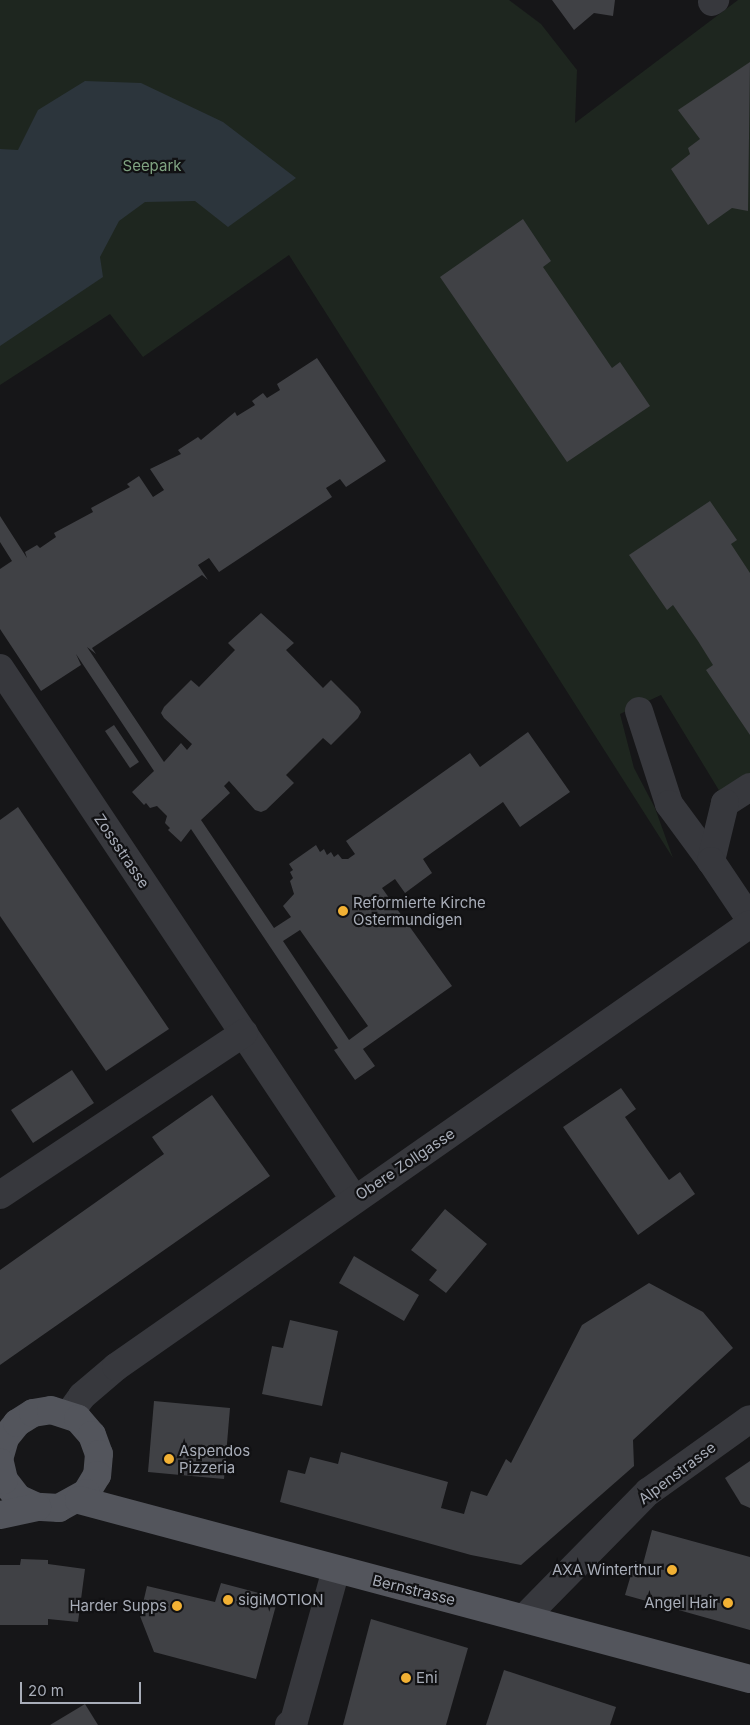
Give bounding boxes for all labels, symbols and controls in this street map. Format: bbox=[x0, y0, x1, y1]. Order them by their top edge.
park label: Seepark bbox=[123, 157, 181, 175]
street label: Zossstrasse bbox=[91, 810, 153, 892]
place label: Reformierte Kirche Ostermundigen bbox=[353, 893, 486, 928]
marker: Reformierte Kirche Ostermundigen bbox=[337, 905, 349, 917]
street label: Obere Zollgasse bbox=[352, 1124, 458, 1204]
street label: Alpenstrasse bbox=[635, 1438, 719, 1508]
place label: Aspendos Pizzeria bbox=[179, 1441, 250, 1476]
marker: Aspendos Pizzeria bbox=[163, 1453, 175, 1465]
place label: AXA Winterthur bbox=[552, 1561, 662, 1579]
marker: AXA Winterthur bbox=[666, 1564, 678, 1576]
street label: Bernstrasse bbox=[371, 1571, 457, 1609]
place label: sigiMOTION bbox=[238, 1591, 323, 1609]
marker: sigiMOTION bbox=[222, 1594, 234, 1606]
place label: Angel Hair bbox=[644, 1594, 718, 1612]
place label: Harder Supps bbox=[69, 1597, 167, 1615]
marker: Angel Hair bbox=[722, 1597, 734, 1609]
marker: Harder Supps bbox=[171, 1600, 183, 1612]
place label: Eni bbox=[416, 1669, 438, 1687]
scale bar bbox=[22, 1672, 144, 1704]
marker: Eni bbox=[400, 1672, 412, 1684]
text: 20 m bbox=[28, 1681, 64, 1700]

